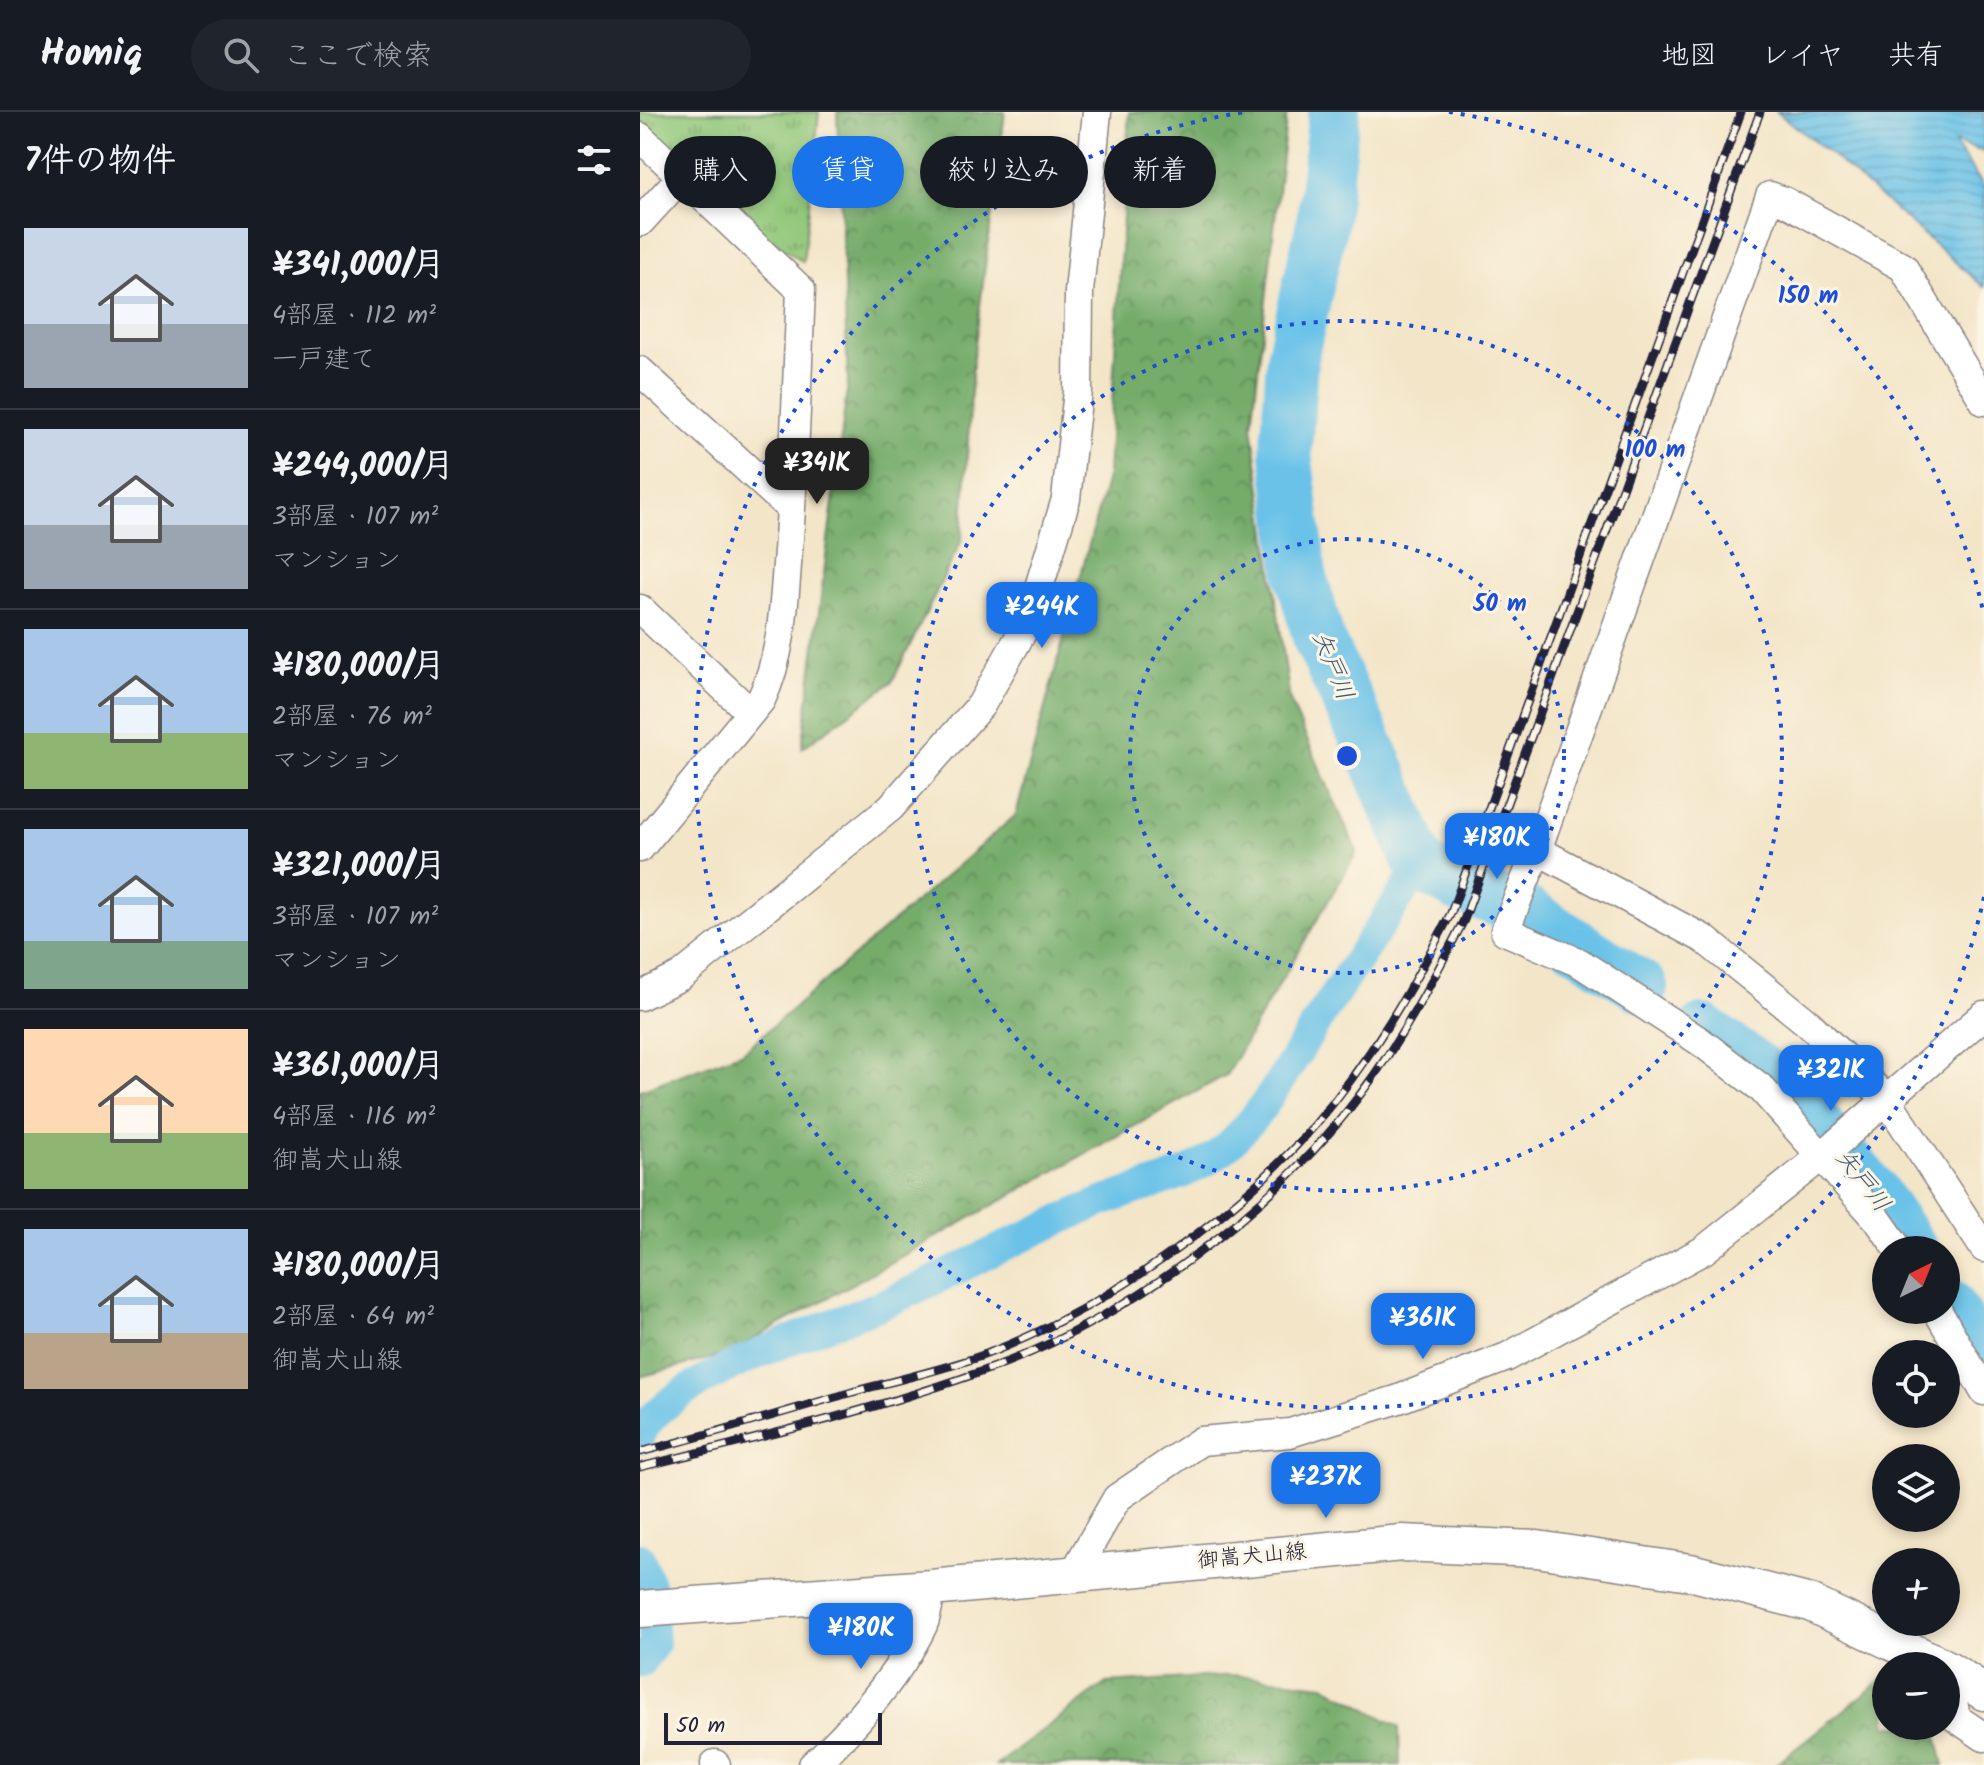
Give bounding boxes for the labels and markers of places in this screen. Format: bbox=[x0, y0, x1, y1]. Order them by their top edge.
pin: ¥341K bbox=[761, 438, 873, 506]
pin: ¥244K bbox=[986, 582, 1098, 650]
centre of rings bbox=[1333, 742, 1361, 770]
pin: ¥180K bbox=[1441, 813, 1553, 881]
pin: ¥321K bbox=[1775, 1045, 1887, 1113]
pin: ¥361K bbox=[1367, 1293, 1479, 1361]
pin: ¥237K bbox=[1270, 1452, 1382, 1520]
pin: ¥180K bbox=[805, 1603, 917, 1671]

